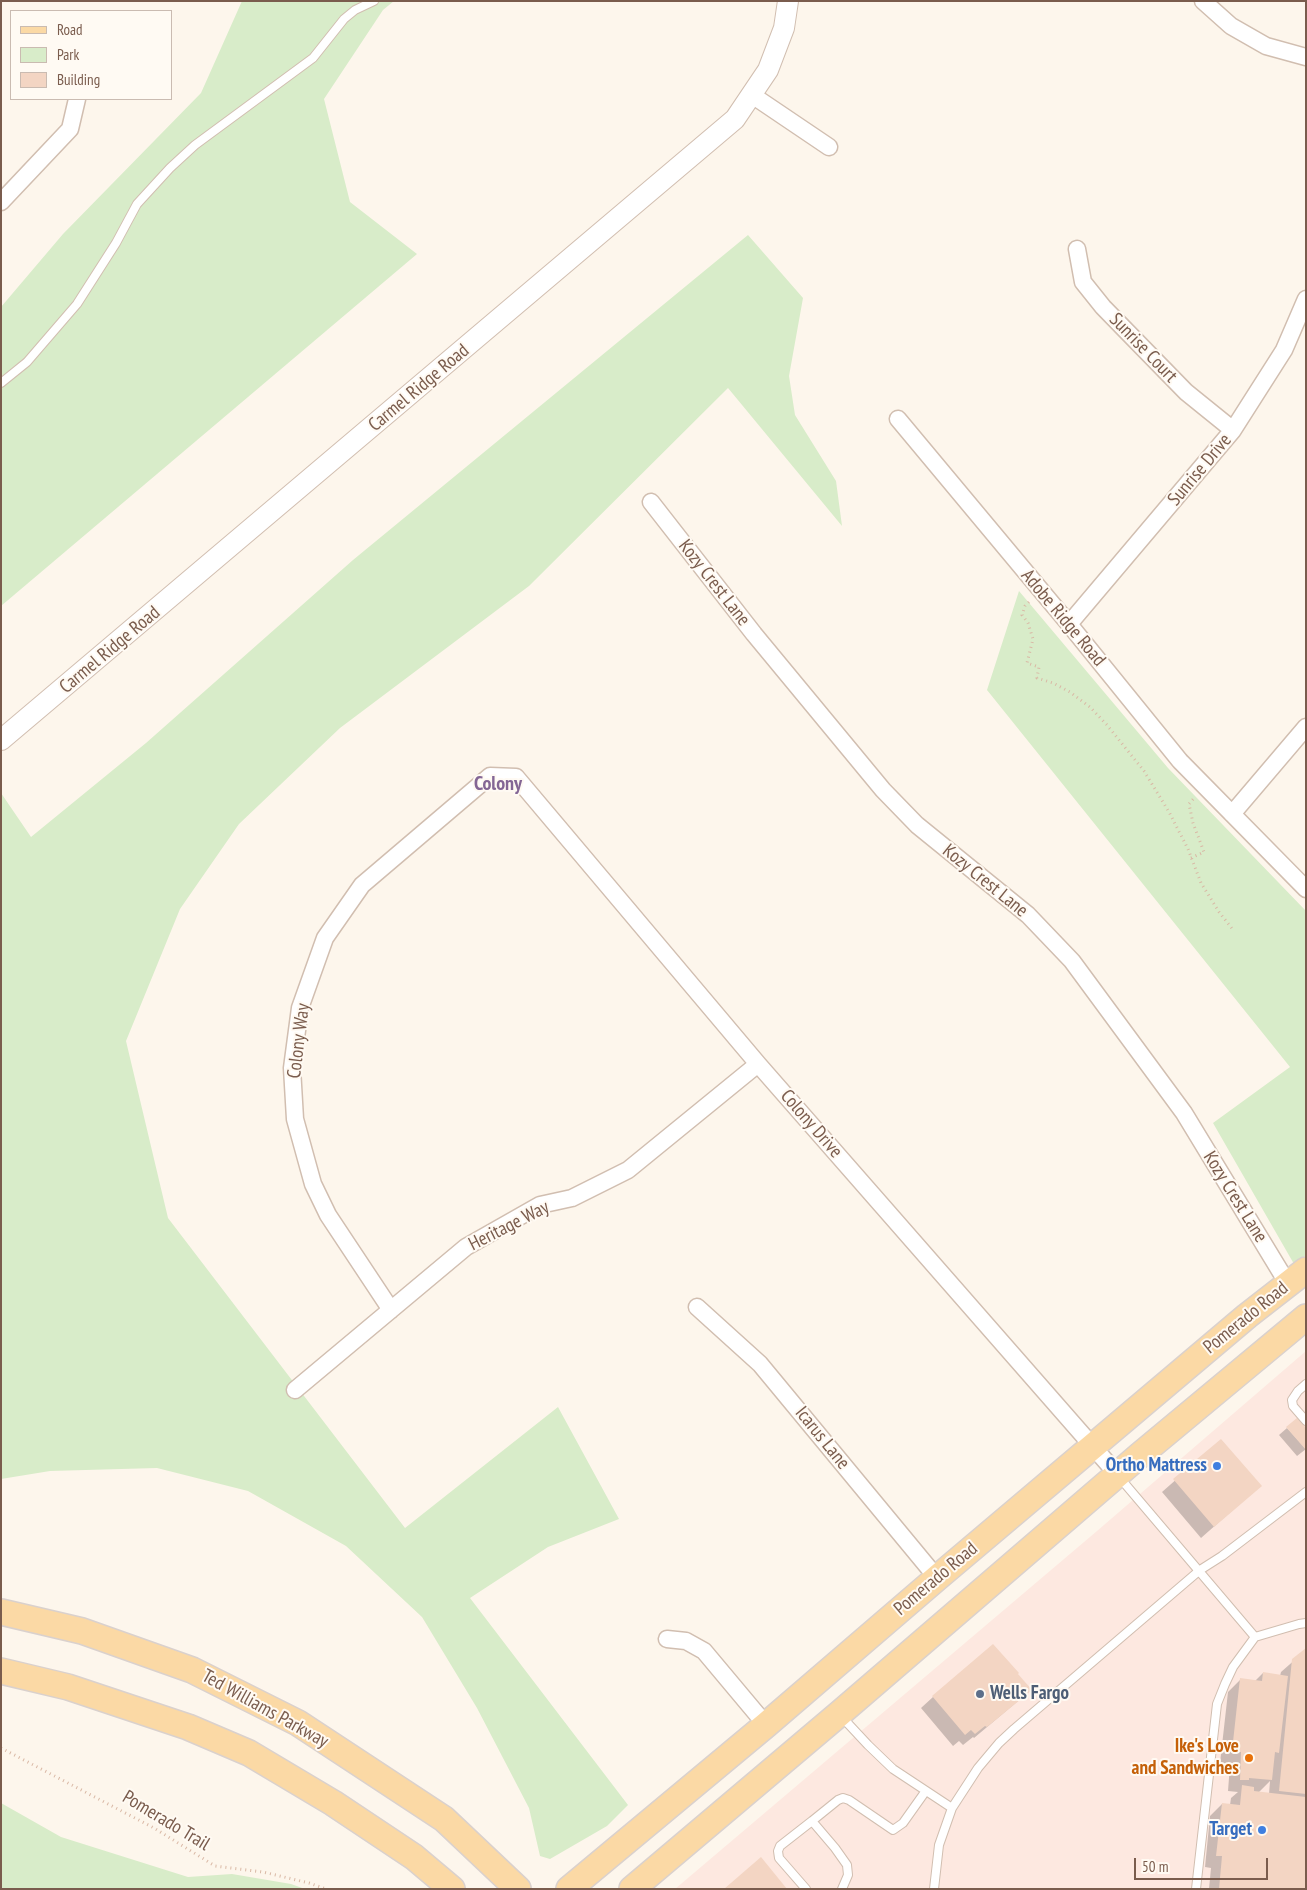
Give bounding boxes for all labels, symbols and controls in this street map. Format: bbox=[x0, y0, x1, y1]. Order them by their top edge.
legend bbox=[10, 10, 172, 100]
text: Road bbox=[57, 20, 83, 39]
text: Park bbox=[57, 45, 79, 64]
text: Building bbox=[57, 70, 100, 89]
street label: Sunrise Court bbox=[1104, 308, 1182, 388]
street label: Carmel Ridge Road bbox=[364, 339, 474, 437]
street label: Sunrise Drive bbox=[1163, 429, 1237, 511]
street label: Kozy Crest Lane bbox=[673, 535, 755, 631]
street label: Adobe Ridge Road bbox=[1016, 565, 1110, 671]
street label: Carmel Ridge Road bbox=[55, 601, 165, 699]
district label: Colony bbox=[474, 772, 522, 796]
street label: Kozy Crest Lane bbox=[938, 840, 1032, 922]
street label: Colony Way bbox=[283, 1002, 315, 1080]
street label: Colony Drive bbox=[775, 1085, 847, 1163]
street label: Kozy Crest Lane bbox=[1198, 1147, 1272, 1247]
street label: Heritage Way bbox=[465, 1196, 553, 1256]
street label: Pomerado Road bbox=[1199, 1277, 1293, 1359]
street label: Icarus Lane bbox=[790, 1402, 854, 1474]
place label: Ortho Mattress bbox=[1106, 1455, 1207, 1477]
marker: Ortho Mattress bbox=[1211, 1460, 1223, 1472]
street label: Pomerado Road bbox=[890, 1537, 982, 1621]
street label: Ted Williams Parkway bbox=[198, 1665, 332, 1753]
place label: Wells Fargo bbox=[990, 1683, 1069, 1705]
marker: Wells Fargo bbox=[974, 1688, 986, 1700]
place label: Ike's Love and Sandwiches bbox=[1132, 1736, 1239, 1780]
marker: Ike's Love and Sandwiches bbox=[1243, 1752, 1255, 1764]
street label: Pomerado Trail bbox=[118, 1786, 214, 1856]
place label: Target bbox=[1209, 1819, 1252, 1841]
marker: Target bbox=[1256, 1824, 1268, 1836]
scale bar bbox=[1137, 1848, 1271, 1880]
text: 50 m bbox=[1142, 1857, 1168, 1876]

